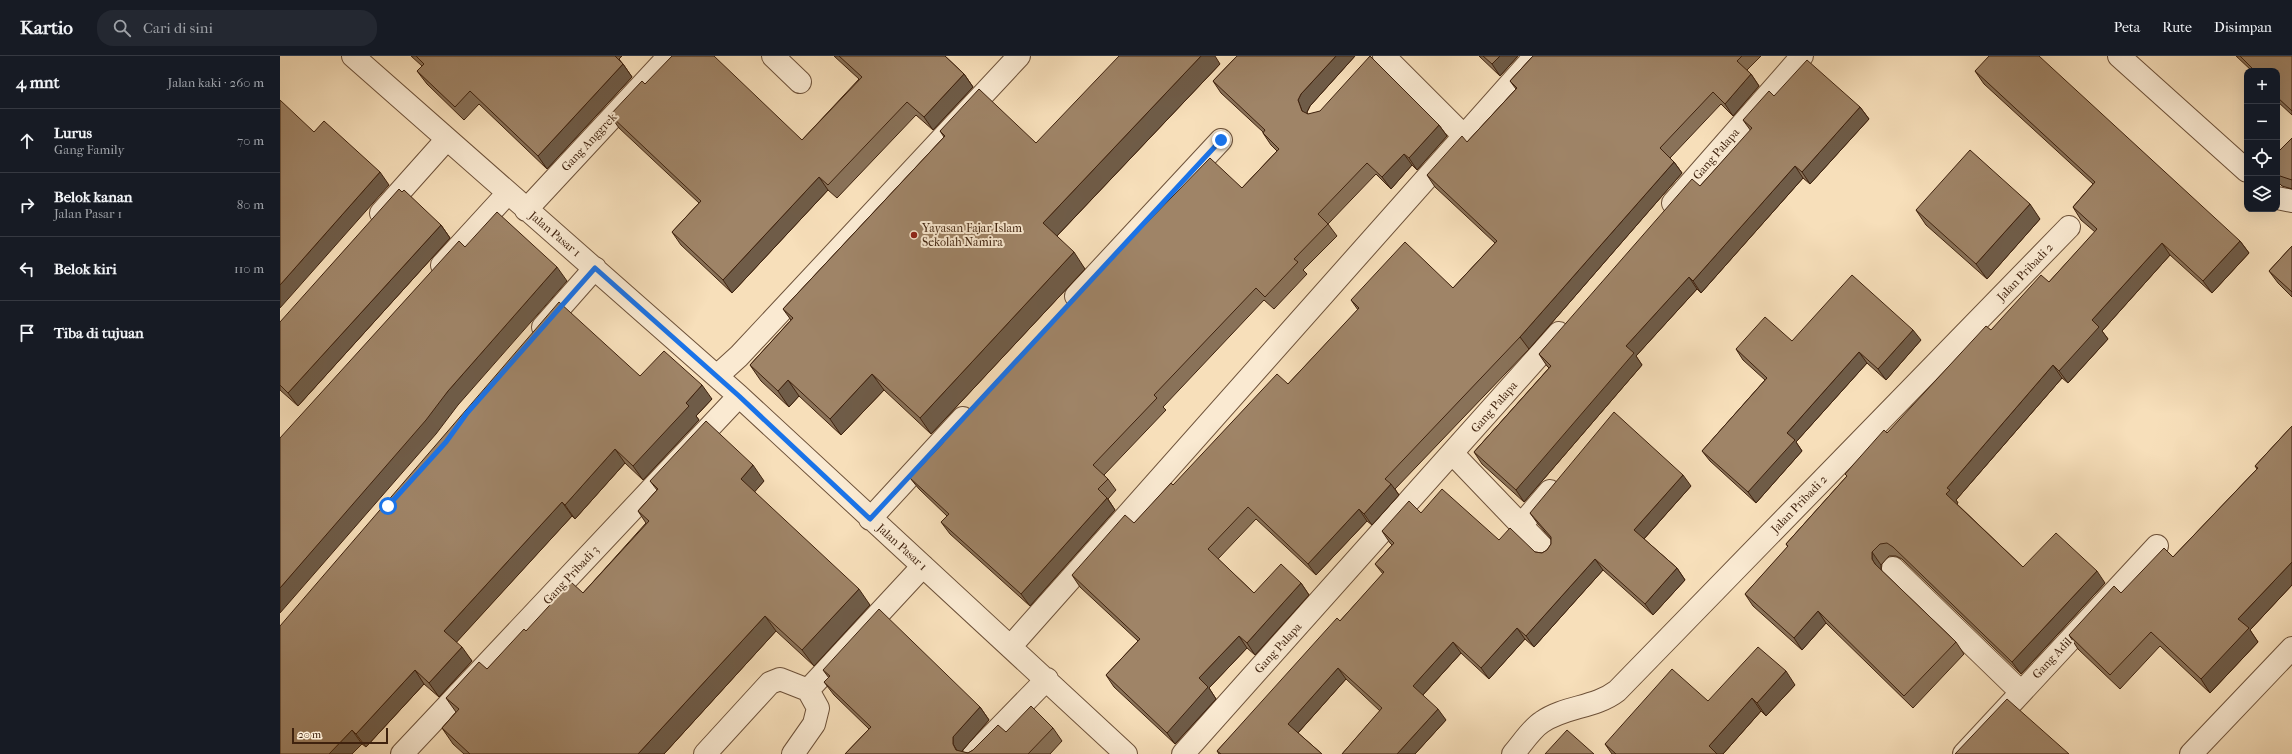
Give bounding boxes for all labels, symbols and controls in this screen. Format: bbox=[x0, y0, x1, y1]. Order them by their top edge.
search box bbox=[97, 10, 377, 46]
text: Kartio bbox=[20, 17, 73, 39]
icon: search bbox=[111, 17, 133, 39]
text: Cari di sini bbox=[143, 19, 213, 37]
text: Peta bbox=[2114, 19, 2140, 36]
text: Rute bbox=[2162, 19, 2192, 36]
text: Disimpan bbox=[2214, 19, 2272, 36]
map controls bbox=[2244, 68, 2280, 212]
button: + bbox=[2244, 68, 2280, 104]
text: 4 mnt bbox=[16, 72, 60, 92]
text: Jalan kaki · 260 m bbox=[168, 75, 264, 90]
button: − bbox=[2244, 104, 2280, 140]
street label: Gang Anggrek bbox=[558, 109, 620, 174]
text: Lurus bbox=[54, 124, 92, 142]
street label: Gang Palapa bbox=[1690, 125, 1742, 183]
icon: ahead bbox=[16, 130, 38, 152]
route end bbox=[1212, 131, 1230, 149]
text: 70 m bbox=[237, 133, 264, 148]
button: locate bbox=[2244, 140, 2280, 176]
text: Gang Family bbox=[54, 142, 124, 157]
button: layers bbox=[2244, 176, 2280, 212]
text: Belok kanan bbox=[54, 188, 133, 206]
icon: right bbox=[16, 194, 38, 216]
text: 80 m bbox=[237, 197, 264, 212]
text: Jalan Pasar 1 bbox=[54, 206, 122, 221]
street label: Jalan Pasar 1 bbox=[526, 208, 584, 260]
place label: Yayasan Fajar Islam Sekolah Namira bbox=[921, 221, 1022, 249]
marker: Yayasan Fajar Islam Sekolah Namira bbox=[909, 230, 919, 240]
street label: Jalan Pribadi 2 bbox=[1993, 240, 2056, 304]
icon: left bbox=[16, 258, 38, 280]
text: Belok kiri bbox=[54, 260, 117, 278]
text: 110 m bbox=[234, 261, 264, 276]
icon: arrive bbox=[16, 322, 38, 344]
text: Tiba di tujuan bbox=[54, 324, 144, 342]
street label: Gang Palapa bbox=[1468, 378, 1520, 436]
street label: Jalan Pribadi 2 bbox=[1767, 472, 1830, 536]
route start bbox=[379, 497, 397, 515]
street label: Jalan Pasar 1 bbox=[873, 520, 930, 573]
street label: Gang Pribadi 3 bbox=[540, 543, 602, 607]
street label: Gang Palapa bbox=[1252, 619, 1305, 676]
street label: Gang Adil bbox=[2029, 634, 2075, 681]
scale bar bbox=[292, 726, 388, 745]
text: 20 m bbox=[298, 728, 321, 741]

